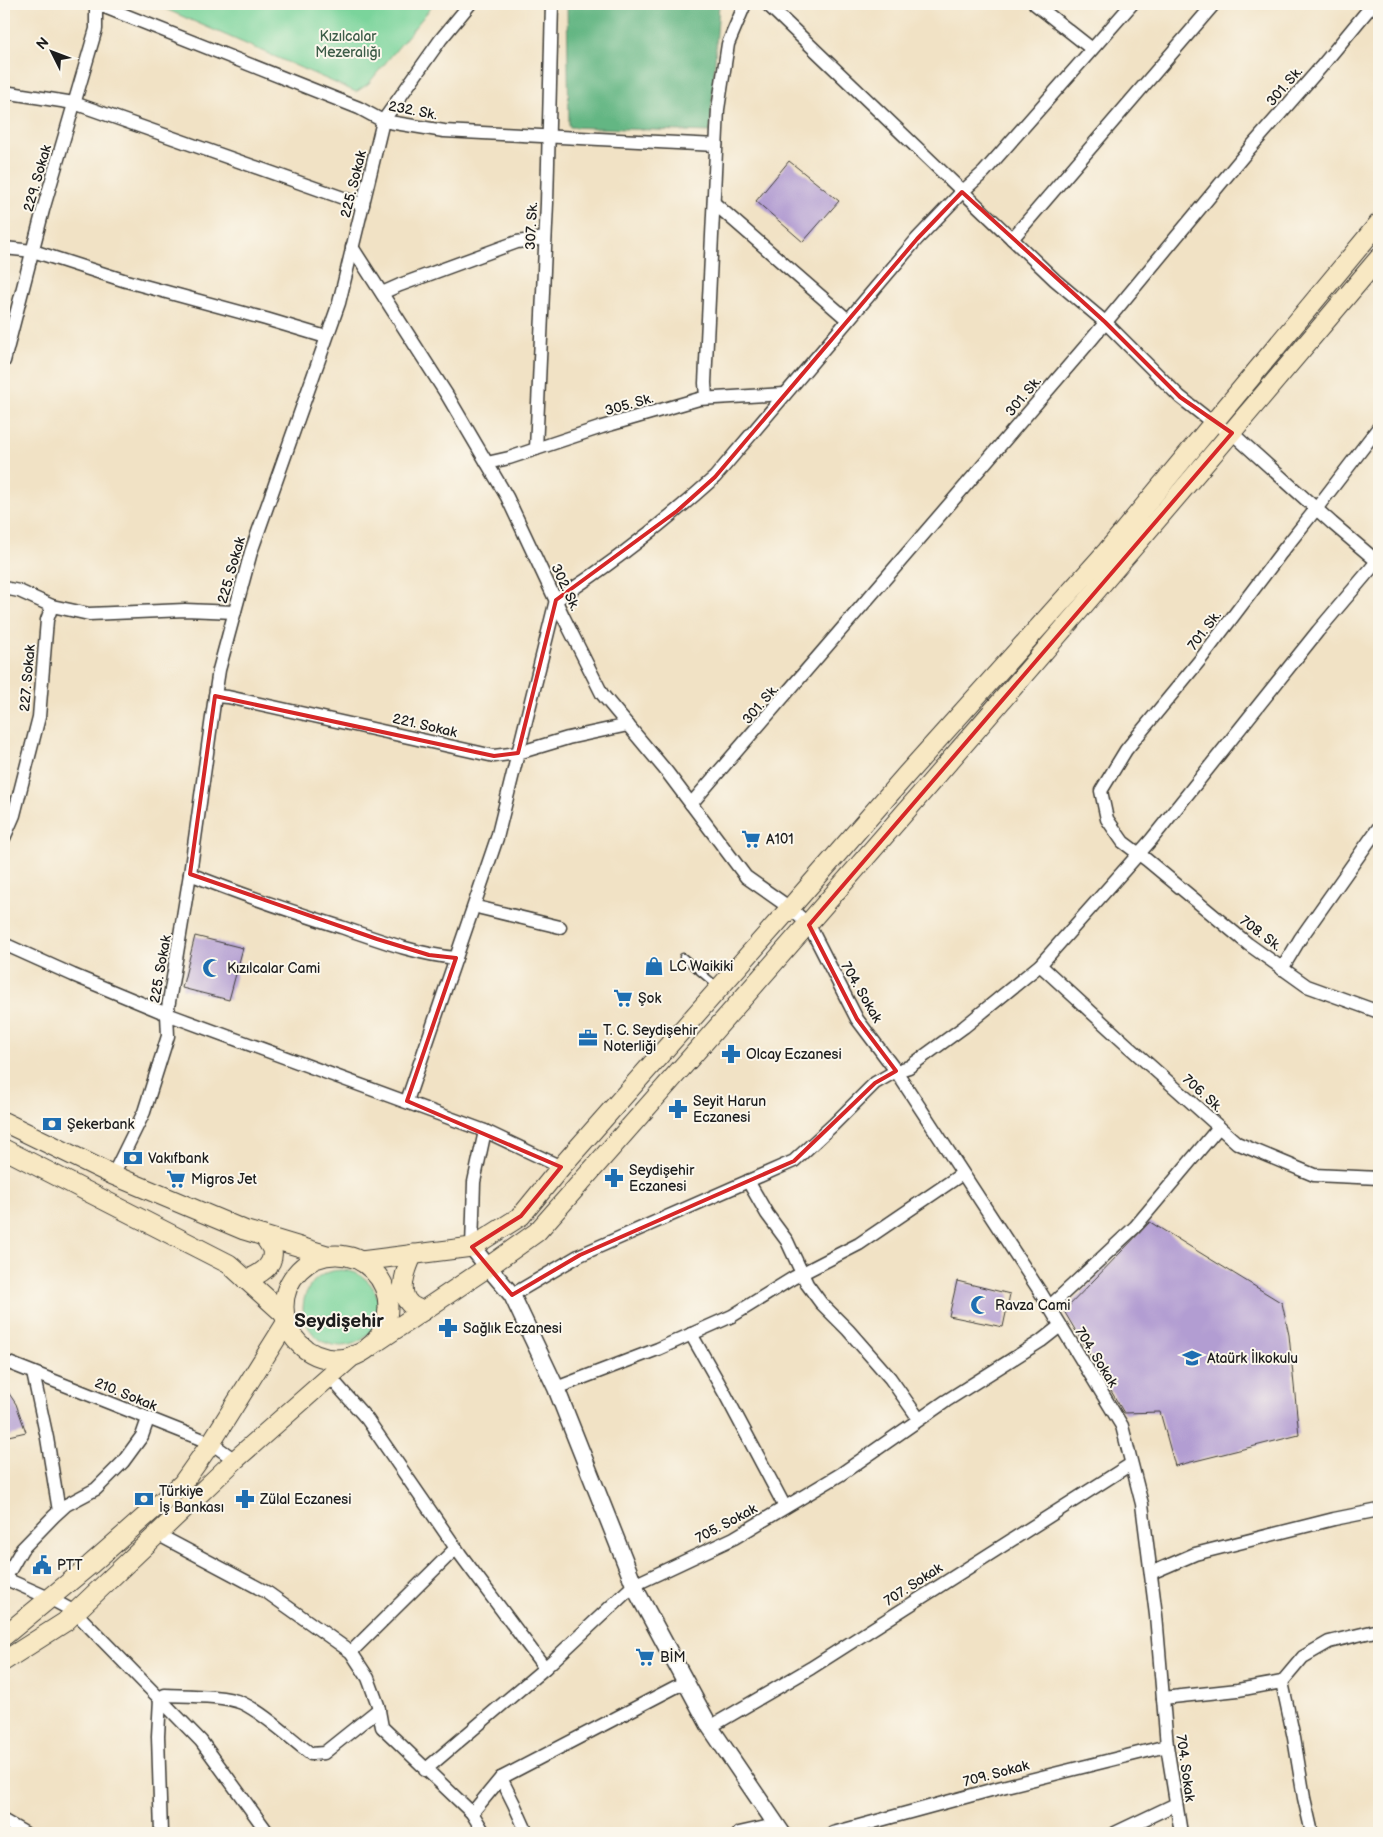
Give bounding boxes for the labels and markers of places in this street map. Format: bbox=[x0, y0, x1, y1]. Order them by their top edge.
supermarket icon: A101 bbox=[740, 828, 762, 850]
place label: A101 bbox=[766, 831, 794, 848]
shop icon: LC Waikiki bbox=[643, 955, 665, 977]
mosque icon: Kızılcalar Cami bbox=[201, 957, 223, 979]
place label: LC Waikiki bbox=[669, 958, 733, 975]
place label: Kızılcalar Cami bbox=[227, 960, 320, 977]
supermarket icon: Şok bbox=[612, 987, 634, 1009]
place label: Şok bbox=[638, 990, 661, 1007]
place label: T. C. Seydişehir Noterliği bbox=[603, 1022, 699, 1055]
office icon: T. C. Seydişehir Noterliği bbox=[577, 1027, 599, 1049]
pharmacy icon: Olcay Eczanesi bbox=[720, 1043, 742, 1065]
place label: Olcay Eczanesi bbox=[746, 1046, 842, 1063]
place label: Seyit Harun Eczanesi bbox=[693, 1093, 766, 1126]
pharmacy icon: Seyit Harun Eczanesi bbox=[667, 1098, 689, 1120]
bank icon: Şekerbank bbox=[41, 1113, 63, 1135]
place label: Şekerbank bbox=[67, 1116, 134, 1133]
bank icon: Vakıfbank bbox=[122, 1147, 144, 1169]
place label: Vakıfbank bbox=[148, 1150, 209, 1167]
place label: Seydişehir Eczanesi bbox=[629, 1162, 695, 1195]
pharmacy icon: Seydişehir Eczanesi bbox=[603, 1167, 625, 1189]
supermarket icon: Migros Jet bbox=[165, 1168, 187, 1190]
place label: Migros Jet bbox=[191, 1171, 257, 1188]
mosque icon: Ravza Cami bbox=[969, 1294, 991, 1316]
place label: Ravza Cami bbox=[995, 1297, 1071, 1314]
pharmacy icon: Sağlık Eczanesi bbox=[437, 1317, 459, 1339]
place label: Sağlık Eczanesi bbox=[463, 1320, 562, 1337]
school or university icon: Ataürk İlkokulu bbox=[1181, 1347, 1203, 1369]
place label: Ataürk İlkokulu bbox=[1207, 1349, 1298, 1367]
place label: Türkiye İş Bankası bbox=[159, 1483, 224, 1516]
bank icon: Türkiye İş Bankası bbox=[133, 1488, 155, 1510]
pharmacy icon: Zülal Eczanesi bbox=[234, 1488, 256, 1510]
place label: Zülal Eczanesi bbox=[259, 1491, 352, 1508]
public building icon: PTT bbox=[31, 1554, 53, 1576]
place label: PTT bbox=[57, 1557, 83, 1574]
supermarket icon: BİM bbox=[634, 1646, 656, 1668]
place label: BİM bbox=[660, 1648, 686, 1666]

